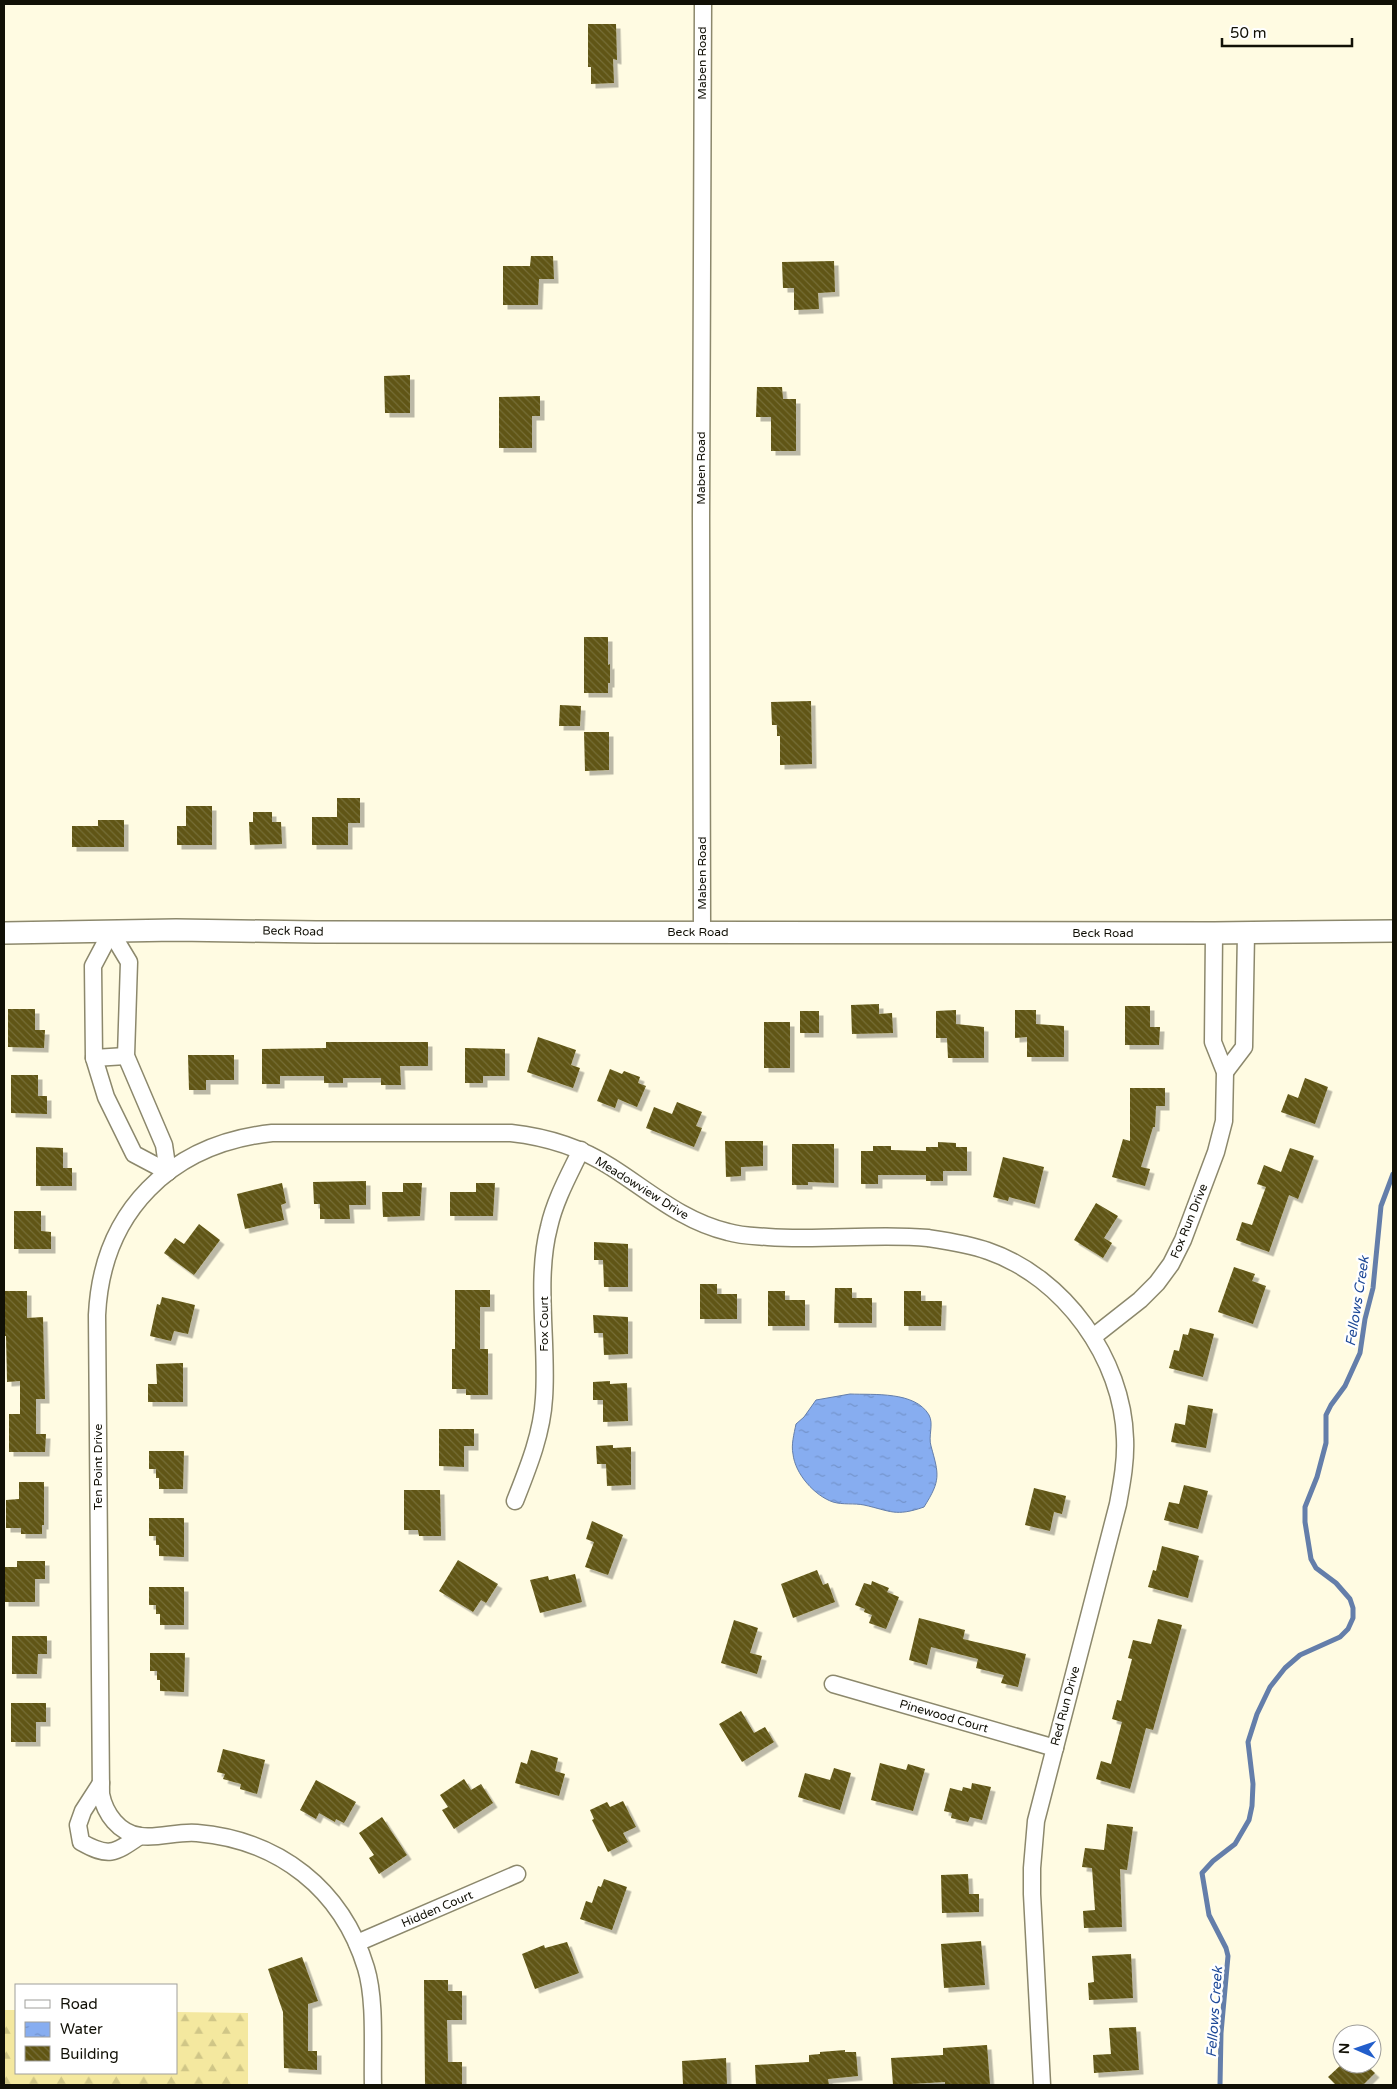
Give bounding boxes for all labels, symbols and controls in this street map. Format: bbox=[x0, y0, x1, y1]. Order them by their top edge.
scale bar bbox=[1222, 15, 1352, 47]
text: 50 m bbox=[1230, 24, 1267, 42]
street label: Maben Road bbox=[695, 26, 709, 100]
street label: Maben Road bbox=[694, 431, 708, 505]
street label: Maben Road bbox=[695, 836, 709, 910]
street label: Beck Road bbox=[262, 923, 324, 939]
street label: Beck Road bbox=[667, 925, 729, 939]
street label: Beck Road bbox=[1072, 926, 1134, 940]
street label: Meadowview Drive bbox=[593, 1154, 691, 1223]
street label: Fox Run Drive bbox=[1168, 1181, 1210, 1260]
water label: Fellows Creek bbox=[1342, 1253, 1373, 1347]
street label: Fox Court bbox=[537, 1296, 551, 1352]
street label: Ten Point Drive bbox=[91, 1424, 105, 1510]
street label: Red Run Drive bbox=[1048, 1664, 1082, 1747]
street label: Pinewood Court bbox=[898, 1697, 990, 1735]
street label: Hidden Court bbox=[399, 1888, 475, 1930]
water label: Fellows Creek bbox=[1203, 1965, 1226, 2058]
legend bbox=[15, 1984, 178, 2074]
text: Road bbox=[60, 1995, 98, 2013]
text: Water bbox=[60, 2020, 103, 2038]
north arrow bbox=[1332, 2024, 1382, 2074]
text: N bbox=[1336, 2043, 1353, 2054]
text: Building bbox=[60, 2045, 119, 2063]

